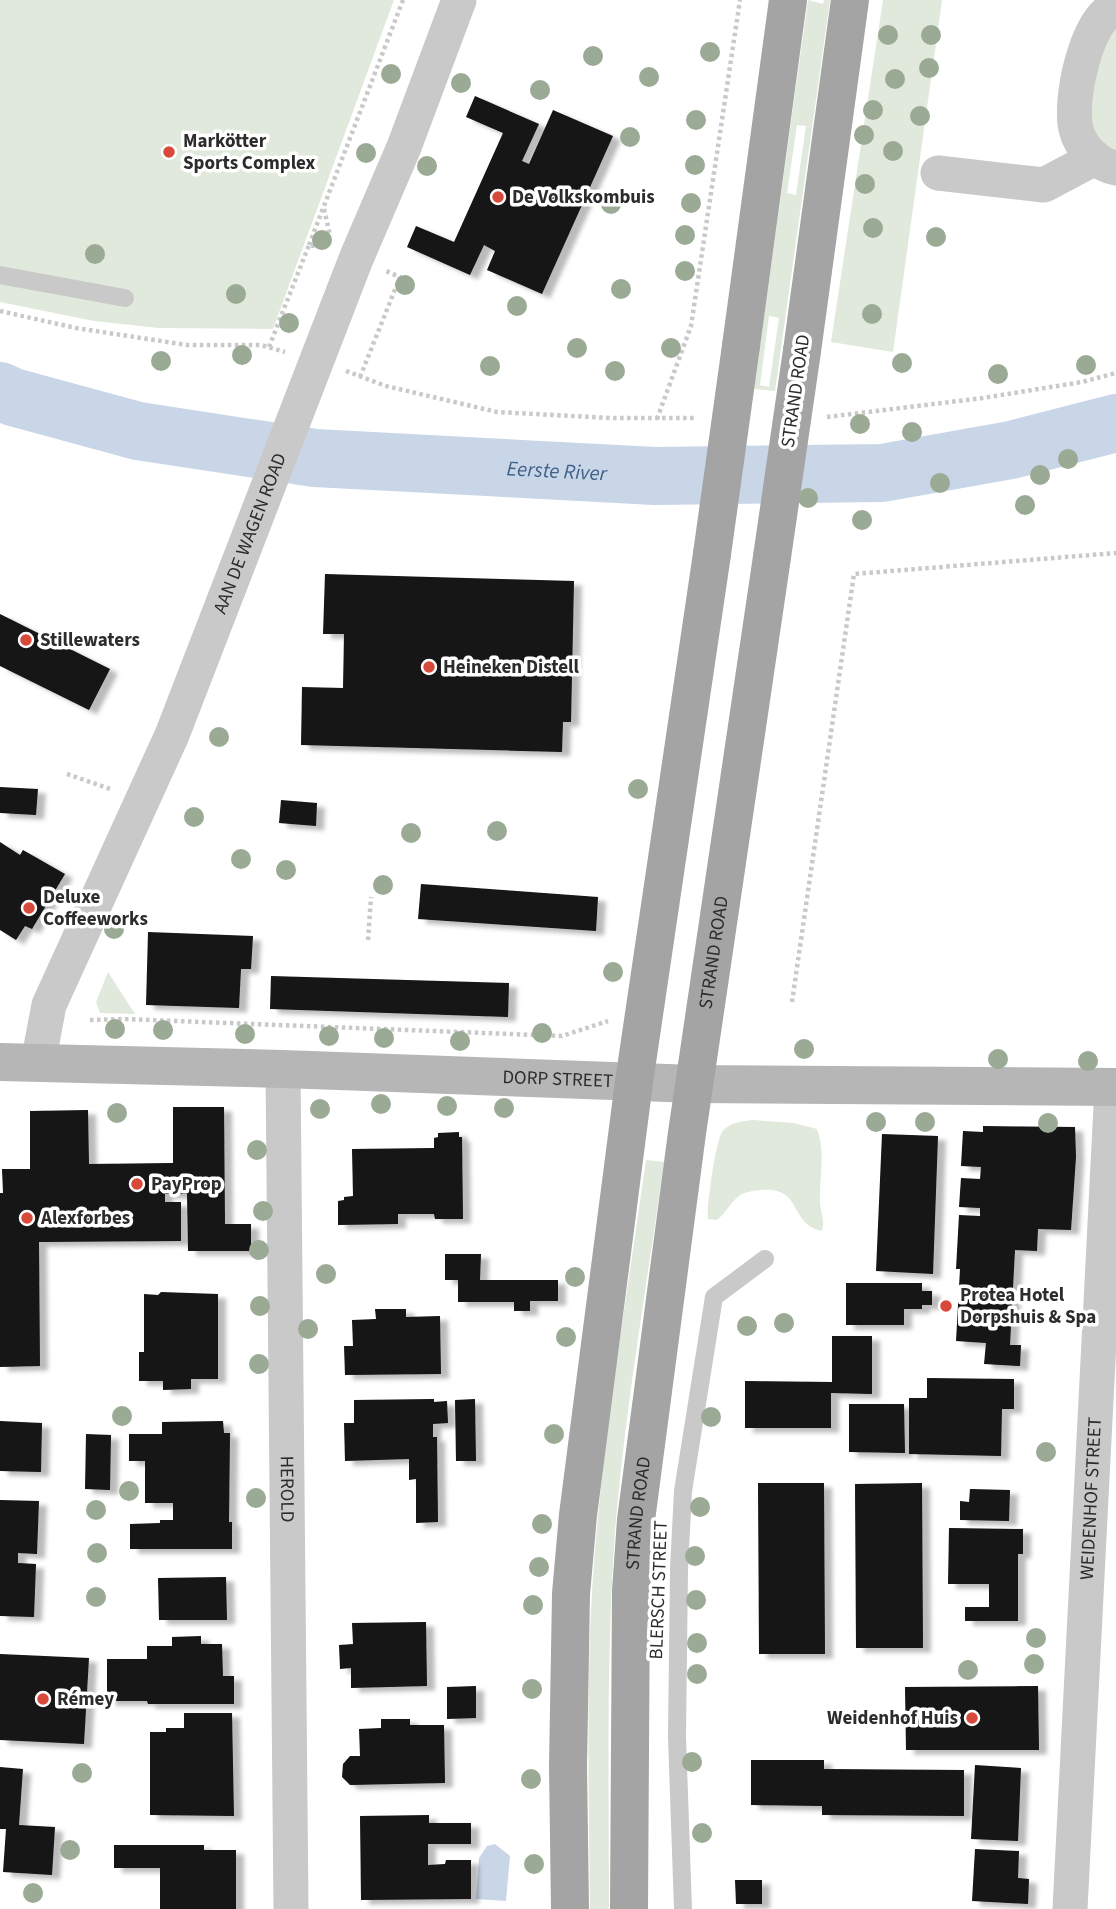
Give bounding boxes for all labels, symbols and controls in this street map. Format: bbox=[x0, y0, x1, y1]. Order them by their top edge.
place label: Markötter Sports Complex bbox=[183, 128, 316, 177]
marker: Markötter Sports Complex bbox=[161, 144, 177, 160]
place label: De Volkskombuis bbox=[512, 184, 655, 211]
marker: De Volkskombuis bbox=[490, 189, 506, 205]
street label: STRAND ROAD bbox=[775, 333, 817, 449]
street label: AAN DE WAGEN ROAD bbox=[207, 449, 293, 618]
water label: Eerste River bbox=[506, 453, 608, 488]
place label: Stillewaters bbox=[40, 627, 140, 654]
marker: Stillewaters bbox=[18, 632, 34, 648]
place label: Heineken Distell bbox=[443, 654, 580, 681]
marker: Heineken Distell bbox=[421, 659, 437, 675]
place label: Deluxe Coffeeworks bbox=[43, 884, 148, 933]
street label: STRAND ROAD bbox=[692, 894, 735, 1011]
marker: Deluxe Coffeeworks bbox=[21, 900, 37, 916]
street label: DORP STREET bbox=[502, 1063, 614, 1095]
place label: PayProp bbox=[151, 1171, 222, 1198]
marker: PayProp bbox=[129, 1176, 145, 1192]
place label: Alexforbes bbox=[40, 1205, 130, 1232]
marker: Alexforbes bbox=[19, 1210, 35, 1226]
place label: Protea Hotel Dorpshuis & Spa bbox=[960, 1282, 1096, 1331]
marker: Protea Hotel Dorpshuis & Spa bbox=[938, 1298, 954, 1314]
street label: WEIDENHOF STREET bbox=[1073, 1416, 1109, 1581]
street label: HEROLD bbox=[273, 1455, 301, 1522]
street label: STRAND ROAD bbox=[619, 1455, 658, 1571]
street label: BLERSCH STREET bbox=[643, 1520, 675, 1660]
place label: Rémey bbox=[57, 1686, 114, 1713]
marker: Rémey bbox=[35, 1691, 51, 1707]
place label: Weidenhof Huis bbox=[827, 1705, 958, 1732]
marker: Weidenhof Huis bbox=[964, 1710, 980, 1726]

